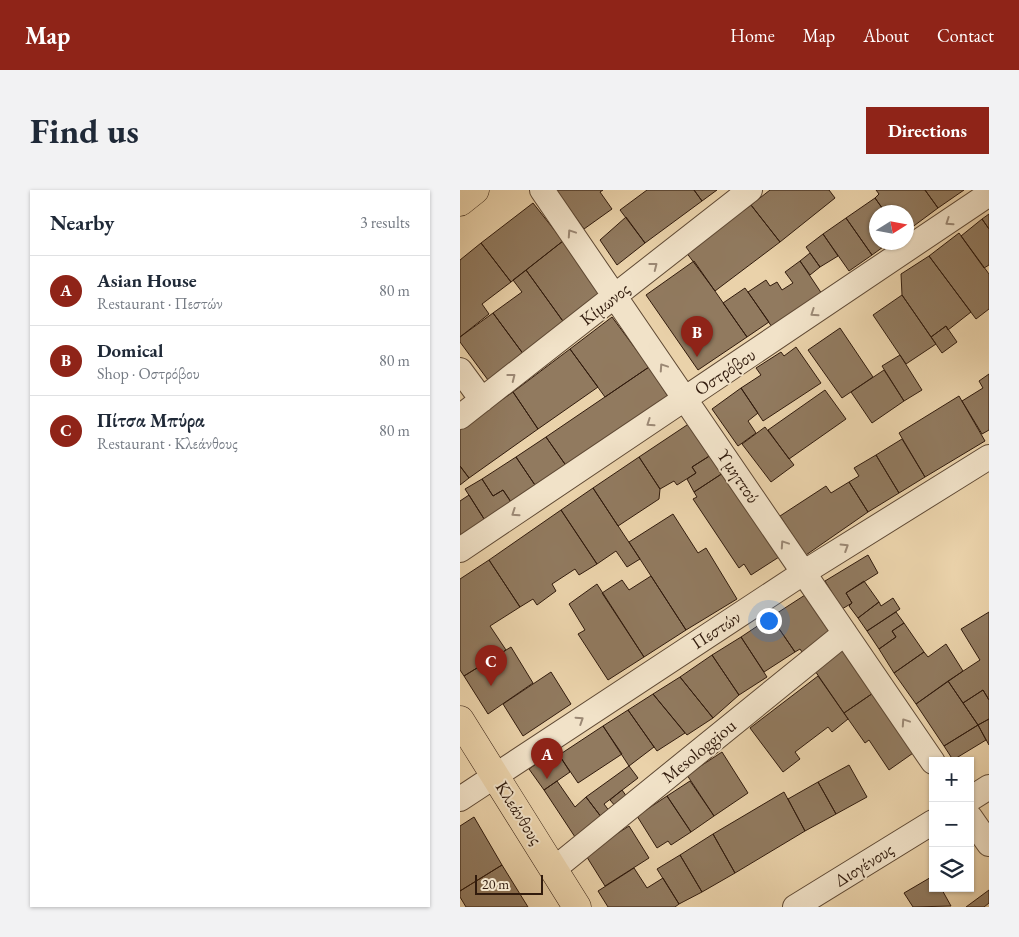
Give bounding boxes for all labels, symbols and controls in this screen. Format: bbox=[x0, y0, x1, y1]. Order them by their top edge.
text: Map bbox=[25, 20, 70, 51]
text: Home bbox=[730, 24, 775, 47]
text: Map bbox=[803, 24, 835, 47]
text: About bbox=[863, 24, 909, 47]
text: Contact bbox=[937, 24, 994, 47]
button: Directions bbox=[866, 107, 989, 154]
text: Find us bbox=[30, 108, 139, 153]
north arrow bbox=[869, 205, 914, 250]
text: Nearby bbox=[50, 209, 114, 236]
text: 3 results bbox=[360, 212, 410, 233]
one-way arrow bbox=[945, 216, 955, 225]
one-way arrow bbox=[568, 229, 577, 238]
one-way arrow bbox=[648, 263, 657, 271]
text: Asian House bbox=[97, 268, 197, 293]
street label: Κίμωνος bbox=[575, 277, 634, 330]
text: A bbox=[60, 280, 72, 301]
text: 80 m bbox=[379, 280, 410, 301]
text: Restaurant · Πεστών bbox=[97, 293, 223, 314]
one-way arrow bbox=[810, 306, 819, 316]
pin: B bbox=[681, 316, 713, 357]
text: Domical bbox=[97, 338, 163, 363]
street label: Οστρόβου bbox=[690, 343, 760, 400]
text: B bbox=[61, 350, 71, 371]
text: 80 m bbox=[379, 350, 410, 371]
text: Shop · Οστρόβου bbox=[97, 363, 200, 384]
one-way arrow bbox=[660, 363, 669, 372]
one-way arrow bbox=[506, 374, 515, 382]
text: Πίτσα Μπύρα bbox=[97, 408, 205, 433]
one-way arrow bbox=[646, 416, 655, 426]
text: C bbox=[60, 420, 72, 441]
text: 80 m bbox=[379, 420, 410, 441]
text: Restaurant · Κλεάνθους bbox=[97, 433, 238, 454]
street label: Υμηττού bbox=[712, 444, 765, 507]
one-way arrow bbox=[511, 507, 521, 516]
one-way arrow bbox=[781, 540, 790, 550]
one-way arrow bbox=[839, 543, 848, 553]
street label: Πεστών bbox=[687, 605, 745, 654]
your location bbox=[756, 608, 782, 634]
pin: C bbox=[475, 645, 507, 686]
street label: Mesologgiou bbox=[657, 713, 741, 788]
one-way arrow bbox=[574, 717, 584, 726]
one-way arrow bbox=[902, 718, 911, 728]
pin: A bbox=[531, 738, 563, 779]
map controls bbox=[929, 757, 974, 892]
button: + bbox=[929, 757, 974, 802]
street label: Κλεάνθους bbox=[491, 776, 548, 849]
button: − bbox=[929, 802, 974, 847]
street label: Διογένους bbox=[830, 837, 898, 892]
button: layers bbox=[929, 847, 974, 892]
scale bar bbox=[475, 872, 542, 895]
text: 20 m bbox=[482, 875, 509, 893]

